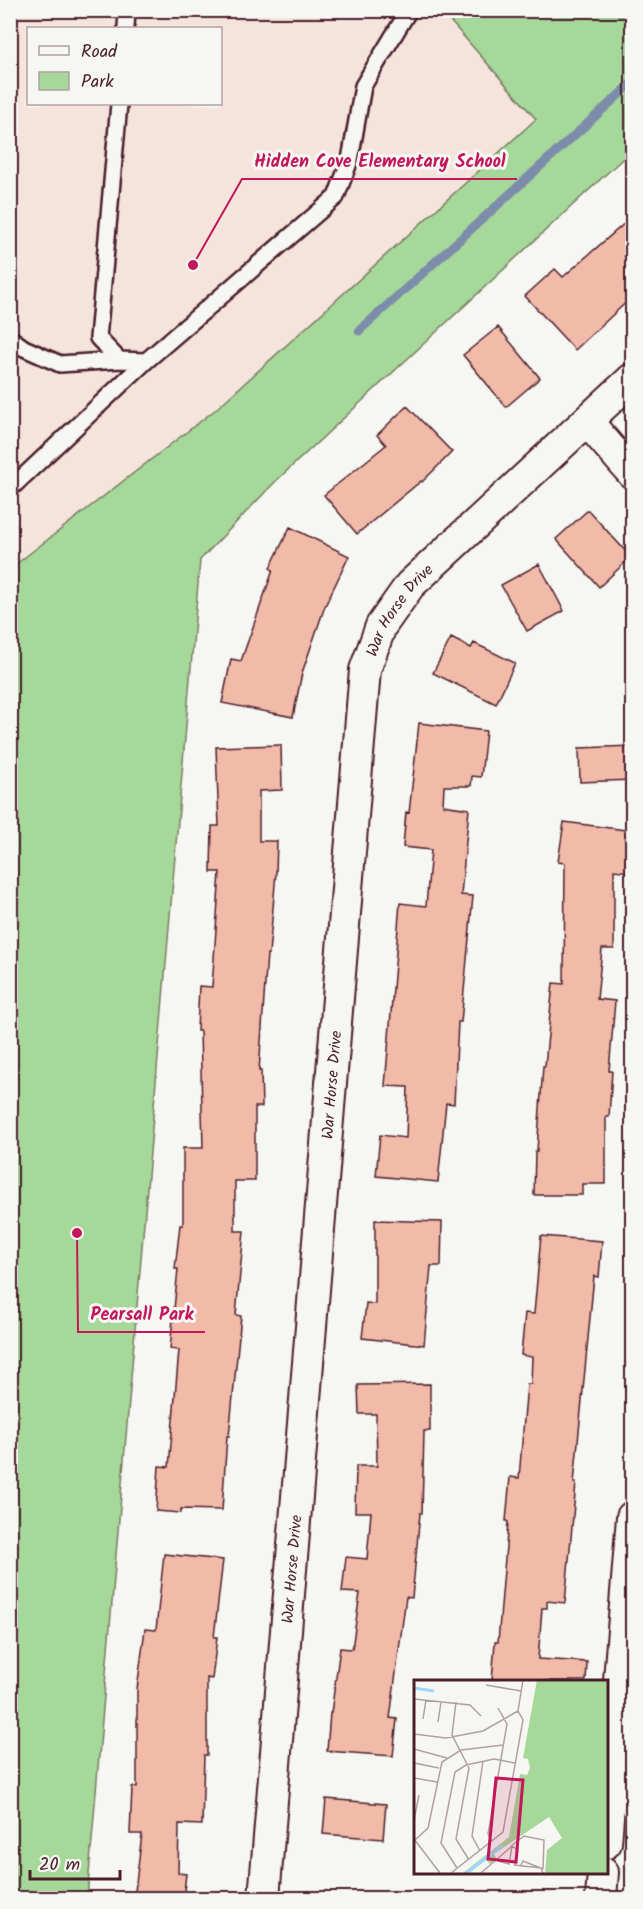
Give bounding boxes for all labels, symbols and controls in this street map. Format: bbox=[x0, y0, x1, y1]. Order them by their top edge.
legend bbox=[27, 27, 222, 105]
text: Road bbox=[81, 38, 118, 67]
text: Park bbox=[81, 68, 114, 97]
callout: Hidden Cove Elementary School bbox=[242, 143, 517, 179]
text: Hidden Cove Elementary School bbox=[254, 148, 506, 177]
street label: War Horse Drive bbox=[360, 558, 440, 660]
street label: War Horse Drive bbox=[315, 1030, 349, 1140]
callout: Pearsall Park bbox=[78, 1296, 205, 1332]
text: Pearsall Park bbox=[91, 1301, 195, 1330]
street label: War Horse Drive bbox=[276, 1514, 309, 1625]
inset map bbox=[414, 1680, 607, 1873]
scale bar bbox=[30, 1843, 120, 1881]
text: 20 m bbox=[39, 1851, 80, 1880]

